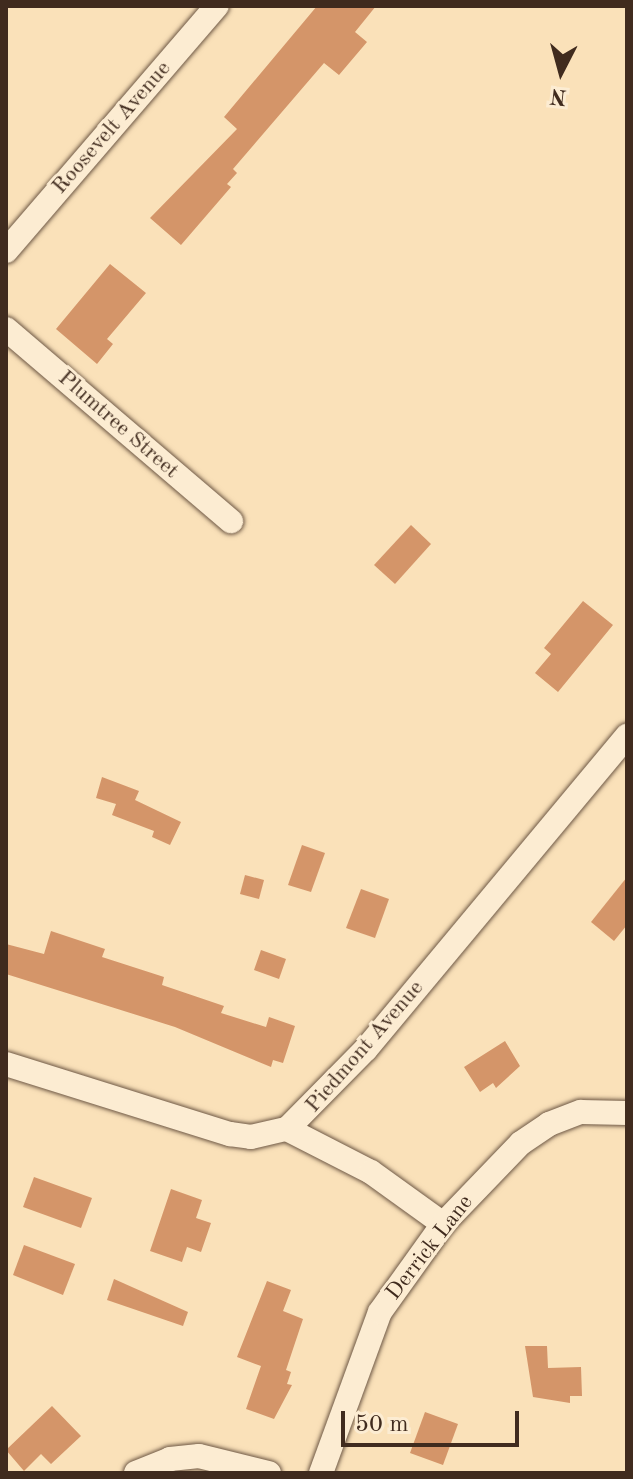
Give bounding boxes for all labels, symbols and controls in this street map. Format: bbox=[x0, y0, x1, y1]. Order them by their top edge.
north arrow bbox=[521, 32, 601, 112]
street label: Roosevelt Avenue bbox=[47, 56, 177, 200]
text: N bbox=[549, 84, 568, 108]
street label: Plumtree Street bbox=[52, 365, 184, 485]
street label: Piedmont Avenue bbox=[300, 976, 430, 1118]
street label: Derrick Lane bbox=[381, 1190, 479, 1306]
scale bar bbox=[345, 1395, 523, 1445]
text: 50 m bbox=[355, 1413, 409, 1437]

